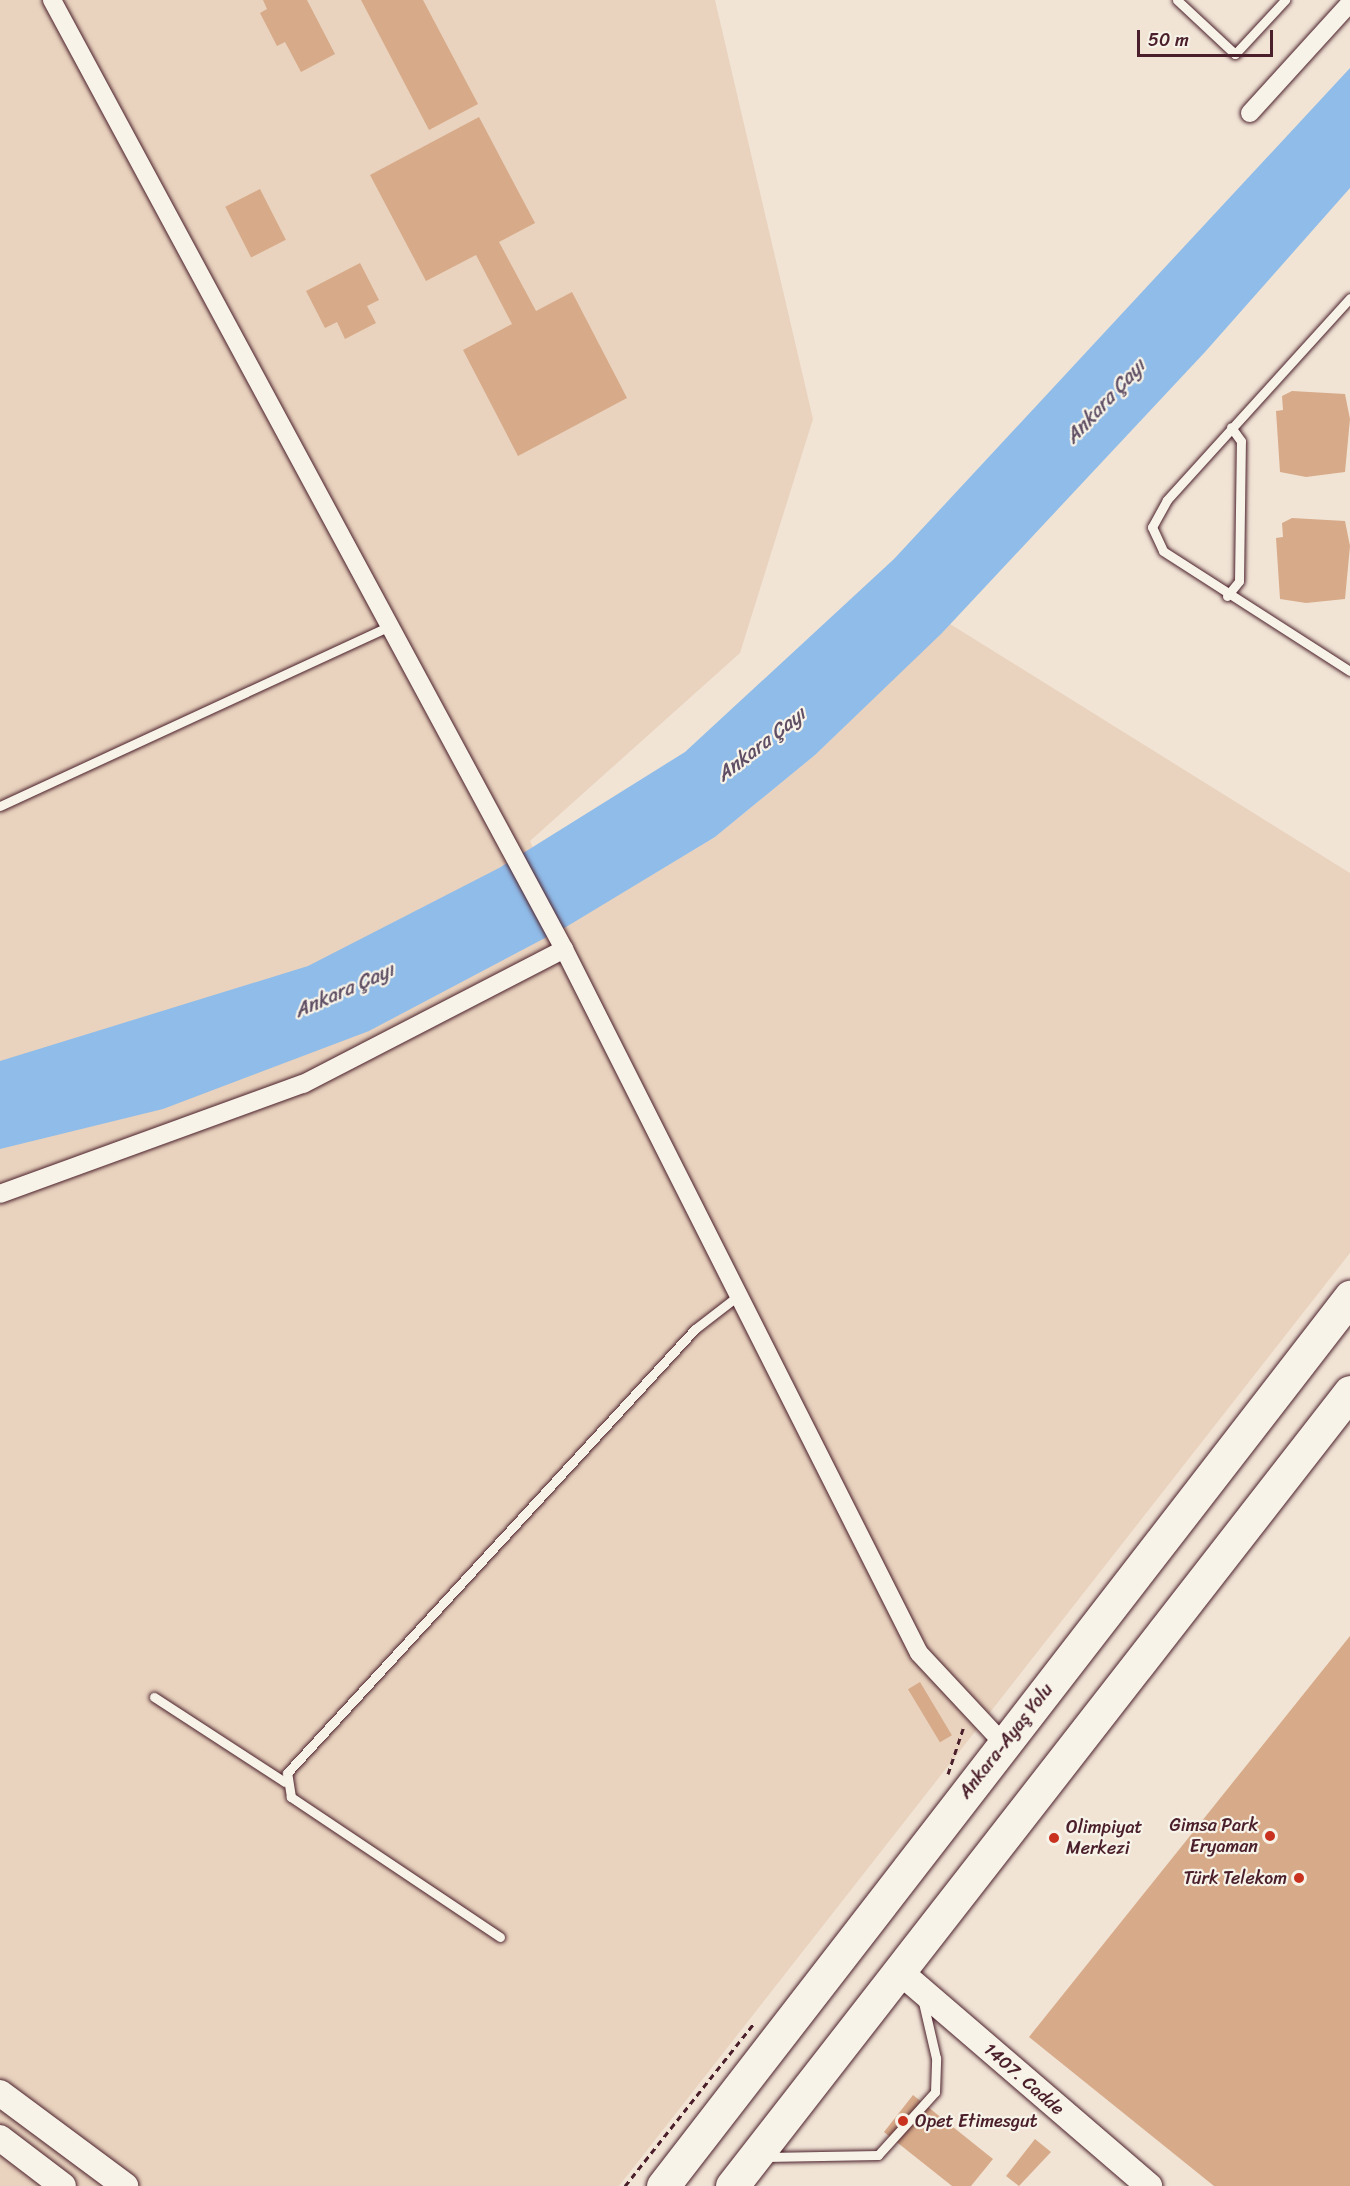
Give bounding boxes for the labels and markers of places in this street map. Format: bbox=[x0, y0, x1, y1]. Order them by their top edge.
place label: Gimsa Park Eryaman bbox=[1169, 1815, 1258, 1858]
place label: Olimpiyat Merkezi bbox=[1066, 1817, 1142, 1860]
marker: Gimsa Park Eryaman bbox=[1263, 1829, 1277, 1843]
marker: Olimpiyat Merkezi bbox=[1047, 1831, 1061, 1845]
place label: Türk Telekom bbox=[1183, 1867, 1287, 1889]
marker: Türk Telekom bbox=[1292, 1871, 1306, 1885]
place label: Opet Etimesgut bbox=[915, 2110, 1038, 2132]
marker: Opet Etimesgut bbox=[896, 2114, 910, 2128]

